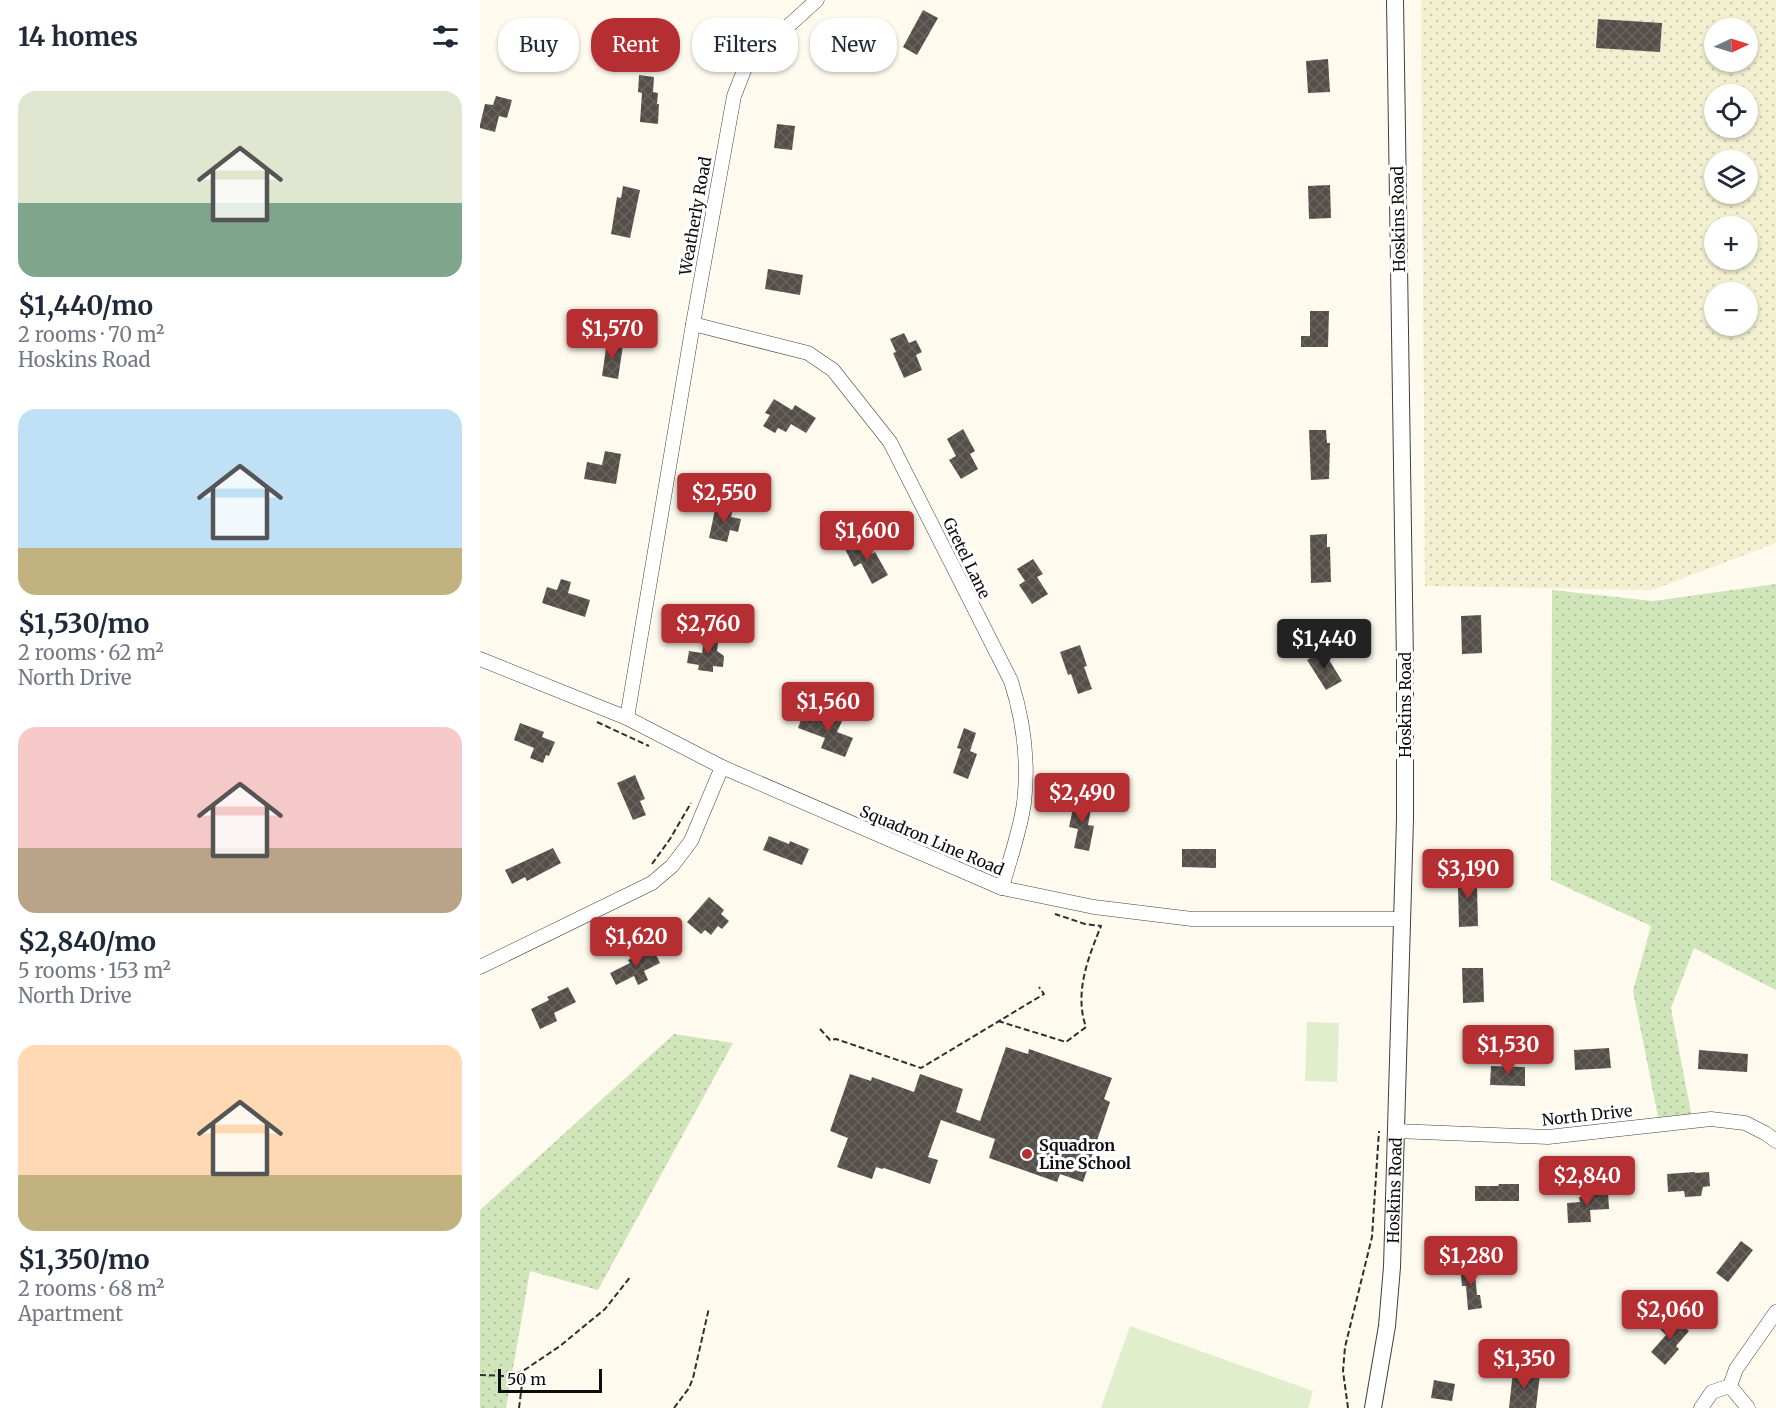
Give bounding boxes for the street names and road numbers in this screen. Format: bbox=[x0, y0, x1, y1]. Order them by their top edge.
street label: Weatherly Road bbox=[675, 155, 715, 278]
street label: Hoskins Road bbox=[1387, 165, 1409, 272]
street label: Gretel Lane bbox=[939, 514, 995, 602]
street label: Hoskins Road bbox=[1395, 652, 1415, 758]
street label: Squadron Line Road bbox=[857, 801, 1007, 880]
street label: North Drive bbox=[1541, 1100, 1633, 1130]
street label: Hoskins Road bbox=[1383, 1137, 1406, 1244]

